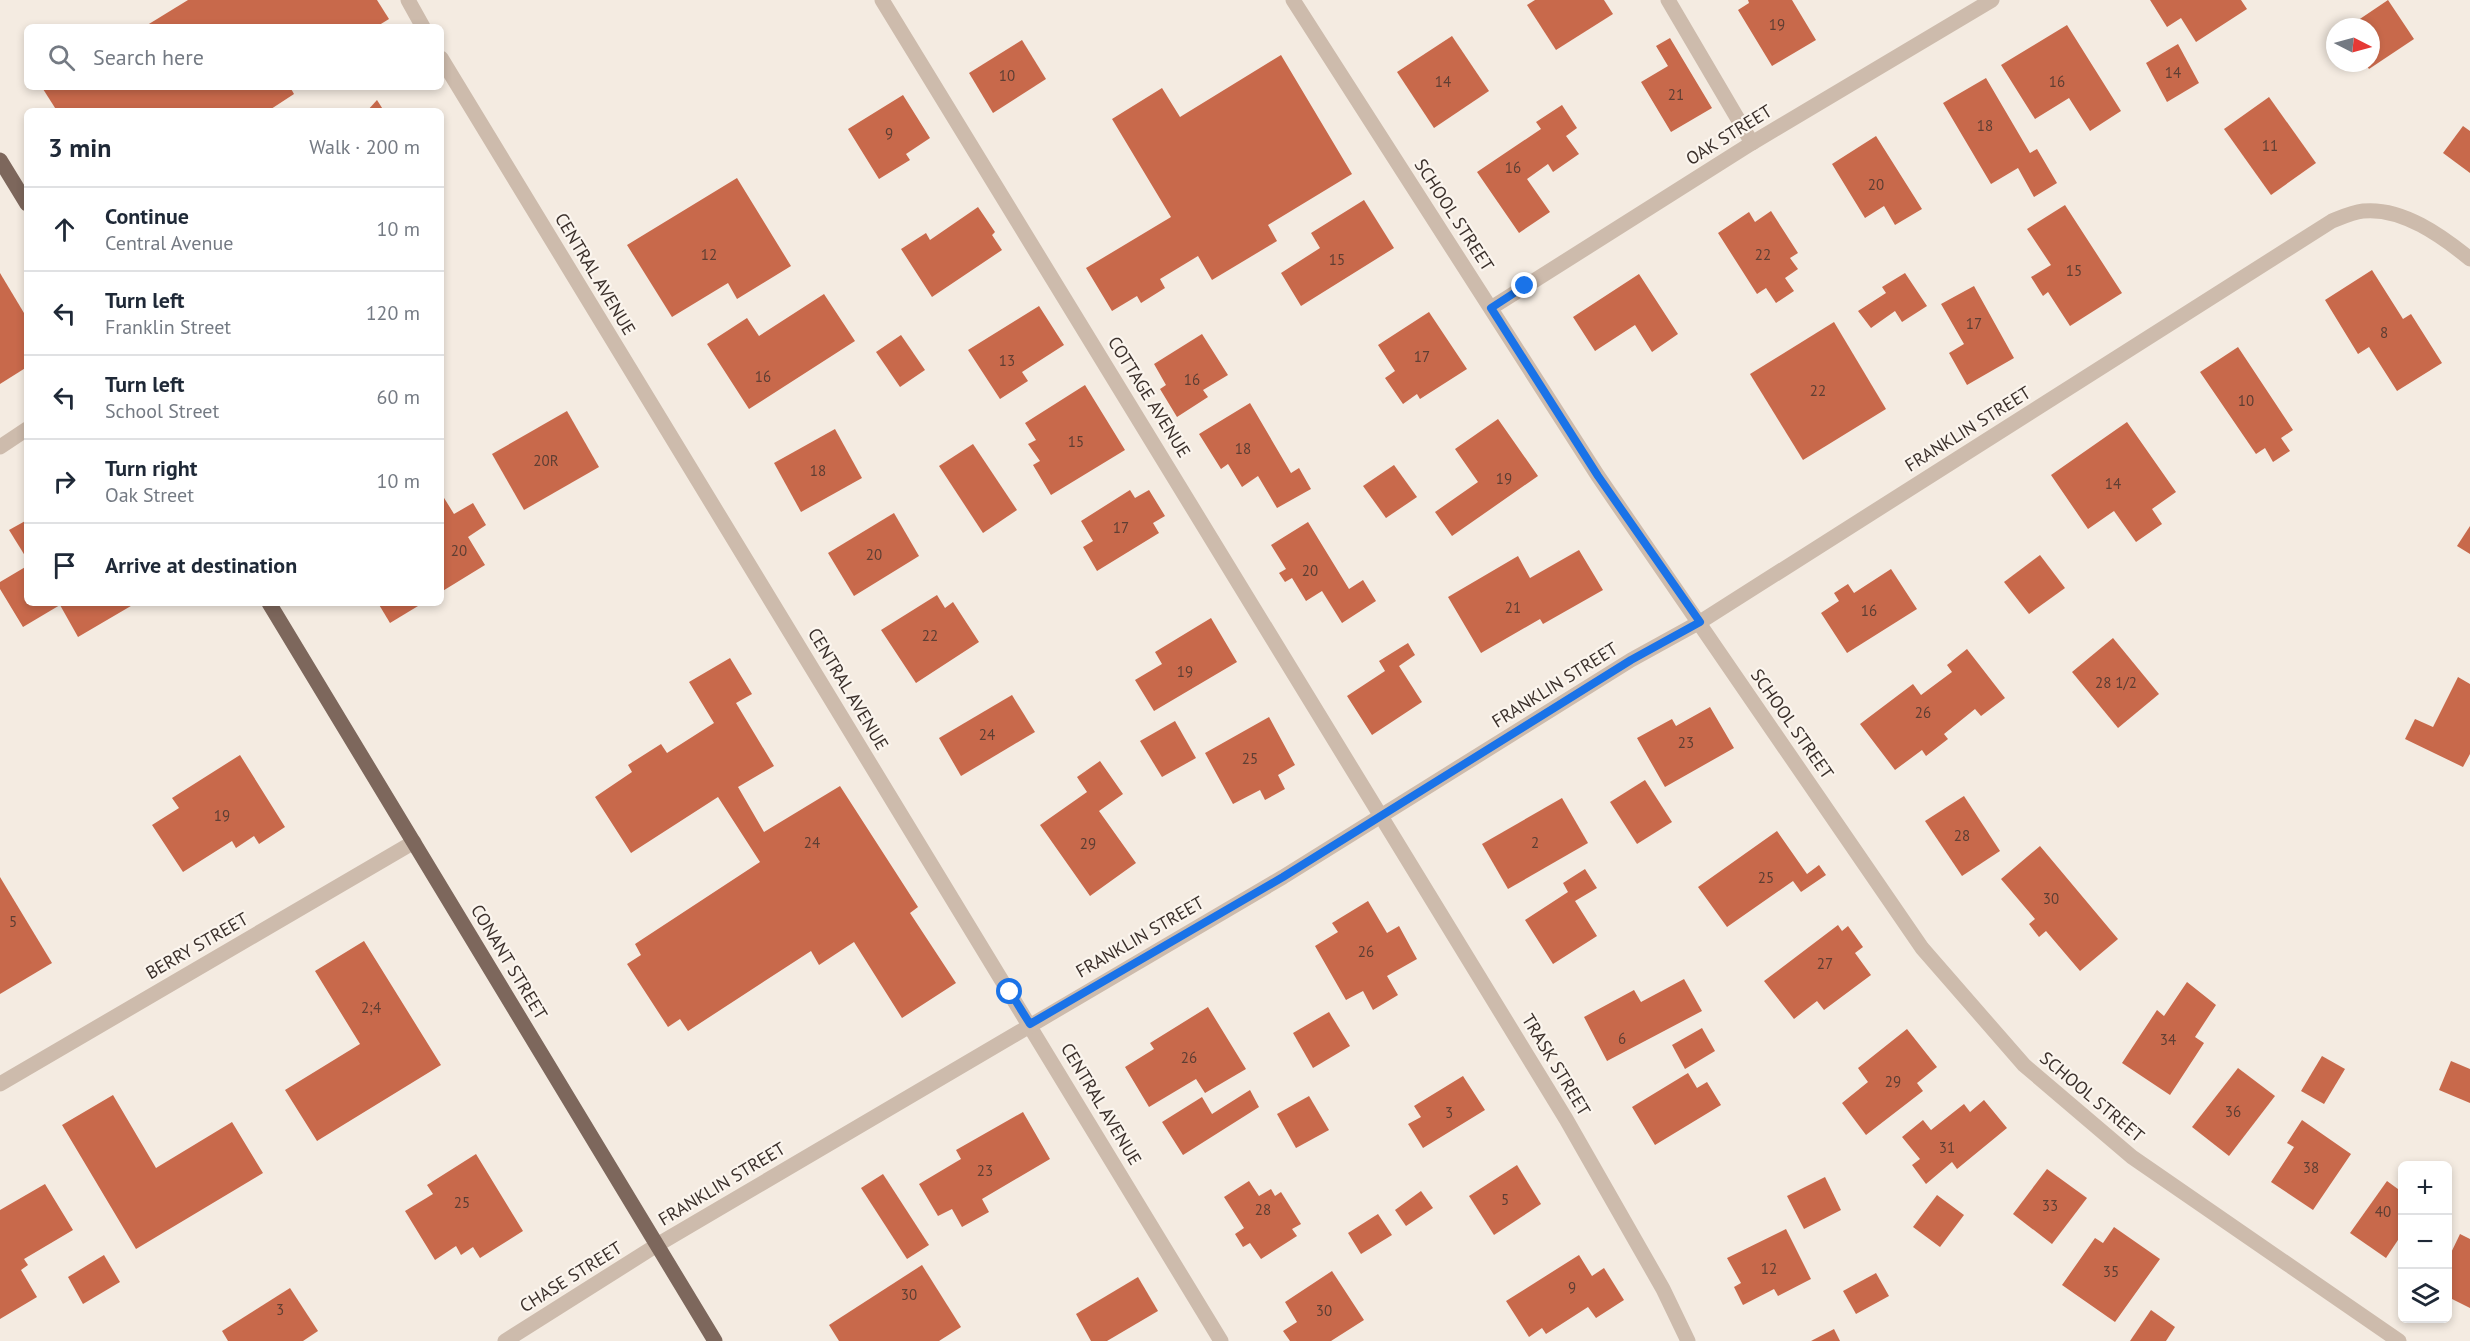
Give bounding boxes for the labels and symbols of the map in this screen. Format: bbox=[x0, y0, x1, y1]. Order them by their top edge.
house number: 19 bbox=[1769, 15, 1785, 34]
north arrow bbox=[2326, 18, 2380, 72]
house number: 14 bbox=[2165, 63, 2181, 82]
house number: 10 bbox=[999, 66, 1015, 85]
house number: 14 bbox=[1435, 72, 1451, 91]
house number: 16 bbox=[2049, 72, 2065, 91]
house number: 21 bbox=[1668, 85, 1684, 104]
street label: OAK STREET bbox=[1681, 99, 1776, 170]
house number: 18 bbox=[1977, 116, 1993, 135]
house number: 9 bbox=[885, 124, 893, 143]
house number: 11 bbox=[2262, 136, 2278, 155]
street label: SCHOOL STREET bbox=[1410, 154, 1499, 275]
house number: 16 bbox=[1505, 158, 1521, 177]
house number: 20 bbox=[1868, 175, 1884, 194]
street label: CENTRAL AVENUE bbox=[550, 208, 641, 339]
house number: 12 bbox=[701, 245, 717, 264]
house number: 22 bbox=[1755, 245, 1771, 264]
house number: 15 bbox=[1329, 250, 1345, 269]
house number: 15 bbox=[2066, 261, 2082, 280]
route end bbox=[1511, 272, 1537, 298]
house number: 17 bbox=[1966, 314, 1982, 333]
house number: 8 bbox=[2380, 323, 2388, 342]
street label: COTTAGE AVENUE bbox=[1103, 332, 1196, 462]
house number: 17 bbox=[1414, 347, 1430, 366]
house number: 13 bbox=[999, 351, 1015, 370]
house number: 16 bbox=[755, 367, 771, 386]
house number: 16 bbox=[1184, 370, 1200, 389]
house number: 22 bbox=[1810, 381, 1826, 400]
street label: FRANKLIN STREET bbox=[1901, 381, 2035, 477]
house number: 10 bbox=[2238, 391, 2254, 410]
house number: 15 bbox=[1068, 432, 1084, 451]
house number: 18 bbox=[1235, 439, 1251, 458]
house number: 20R bbox=[533, 451, 559, 470]
house number: 18 bbox=[810, 461, 826, 480]
house number: 19 bbox=[1496, 469, 1512, 488]
house number: 14 bbox=[2105, 474, 2121, 493]
house number: 17 bbox=[1113, 518, 1129, 537]
house number: 20 bbox=[451, 541, 467, 560]
house number: 20 bbox=[866, 545, 882, 564]
house number: 20 bbox=[1302, 561, 1318, 580]
house number: 21 bbox=[1505, 598, 1521, 617]
house number: 16 bbox=[1861, 601, 1877, 620]
street label: CENTRAL AVENUE bbox=[803, 623, 894, 754]
house number: 22 bbox=[922, 626, 938, 645]
street label: FRANKLIN STREET bbox=[1488, 637, 1622, 733]
house number: 19 bbox=[1177, 662, 1193, 681]
street label: SCHOOL STREET bbox=[1746, 664, 1839, 783]
house number: 28 1/2 bbox=[2095, 673, 2137, 692]
house number: 26 bbox=[1915, 703, 1931, 722]
house number: 24 bbox=[979, 725, 995, 744]
house number: 23 bbox=[1678, 733, 1694, 752]
house number: 25 bbox=[1242, 749, 1258, 768]
house number: 19 bbox=[214, 806, 230, 825]
house number: 28 bbox=[1954, 826, 1970, 845]
house number: 24 bbox=[804, 833, 820, 852]
house number: 2 bbox=[1531, 833, 1539, 852]
house number: 29 bbox=[1080, 834, 1096, 853]
house number: 25 bbox=[1758, 868, 1774, 887]
house number: 30 bbox=[2043, 889, 2059, 908]
street label: FRANKLIN STREET bbox=[1072, 891, 1208, 983]
street label: CONANT STREET bbox=[466, 900, 553, 1024]
street label: BERRY STREET bbox=[141, 907, 252, 984]
house number: 5 bbox=[9, 912, 17, 931]
house number: 26 bbox=[1358, 942, 1374, 961]
house number: 27 bbox=[1817, 954, 1833, 973]
route start bbox=[996, 978, 1022, 1004]
house number: 2;4 bbox=[361, 998, 381, 1017]
street label: TRASK STREET bbox=[1517, 1009, 1596, 1120]
house number: 6 bbox=[1618, 1029, 1626, 1048]
house number: 34 bbox=[2160, 1030, 2176, 1049]
street label: CENTRAL AVENUE bbox=[1056, 1038, 1147, 1169]
street label: SCHOOL STREET bbox=[2035, 1046, 2149, 1147]
house number: 26 bbox=[1181, 1048, 1197, 1067]
house number: 29 bbox=[1885, 1072, 1901, 1091]
house number: 36 bbox=[2225, 1102, 2241, 1121]
house number: 3 bbox=[1445, 1103, 1453, 1122]
street label: FRANKLIN STREET bbox=[654, 1137, 789, 1231]
house number: 31 bbox=[1939, 1138, 1955, 1157]
house number: 38 bbox=[2303, 1158, 2319, 1177]
house number: 23 bbox=[977, 1161, 993, 1180]
house number: 5 bbox=[1501, 1190, 1509, 1209]
house number: 25 bbox=[454, 1193, 470, 1212]
house number: 33 bbox=[2042, 1196, 2058, 1215]
house number: 28 bbox=[1255, 1200, 1271, 1219]
house number: 40 bbox=[2375, 1202, 2391, 1221]
street label: CHASE STREET bbox=[515, 1236, 626, 1317]
house number: 12 bbox=[1761, 1259, 1777, 1278]
house number: 35 bbox=[2103, 1262, 2119, 1281]
house number: 9 bbox=[1568, 1278, 1576, 1297]
house number: 30 bbox=[901, 1285, 917, 1304]
house number: 3 bbox=[276, 1300, 284, 1319]
house number: 30 bbox=[1316, 1301, 1332, 1320]

